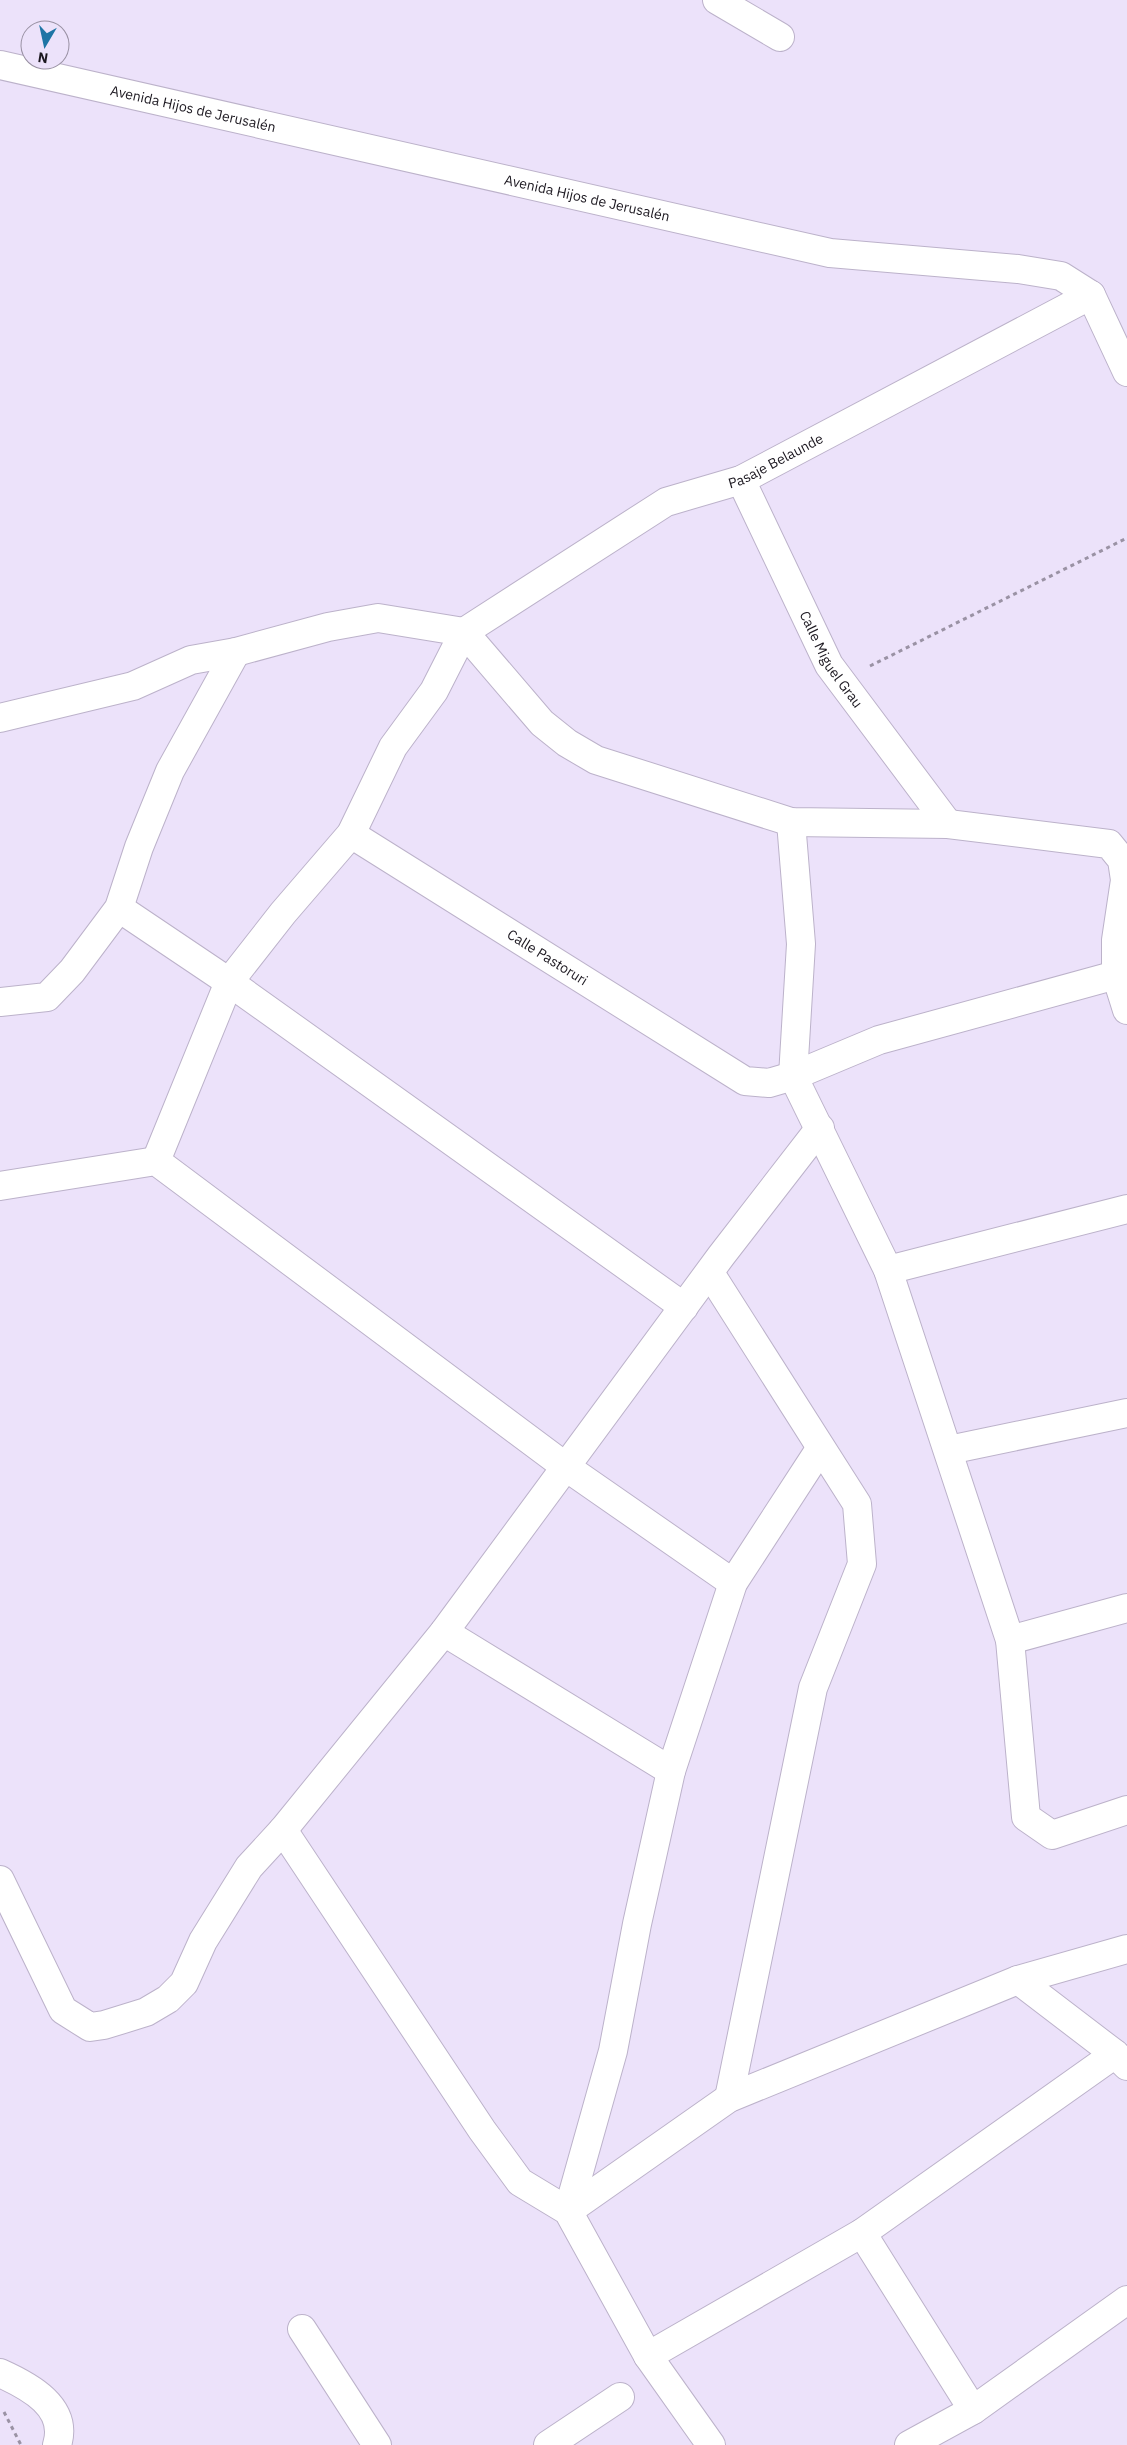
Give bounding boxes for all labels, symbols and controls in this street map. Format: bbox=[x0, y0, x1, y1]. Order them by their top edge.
north arrow bbox=[20, 20, 70, 70]
text: N bbox=[37, 48, 49, 68]
street label: Avenida Hijos de Jerusalén bbox=[109, 81, 278, 136]
street label: Avenida Hijos de Jerusalén bbox=[503, 171, 672, 225]
street label: Pasaje Belaunde bbox=[726, 429, 826, 492]
street label: Calle Miguel Grau bbox=[796, 608, 867, 711]
street label: Calle Pastoruri bbox=[504, 925, 591, 989]

